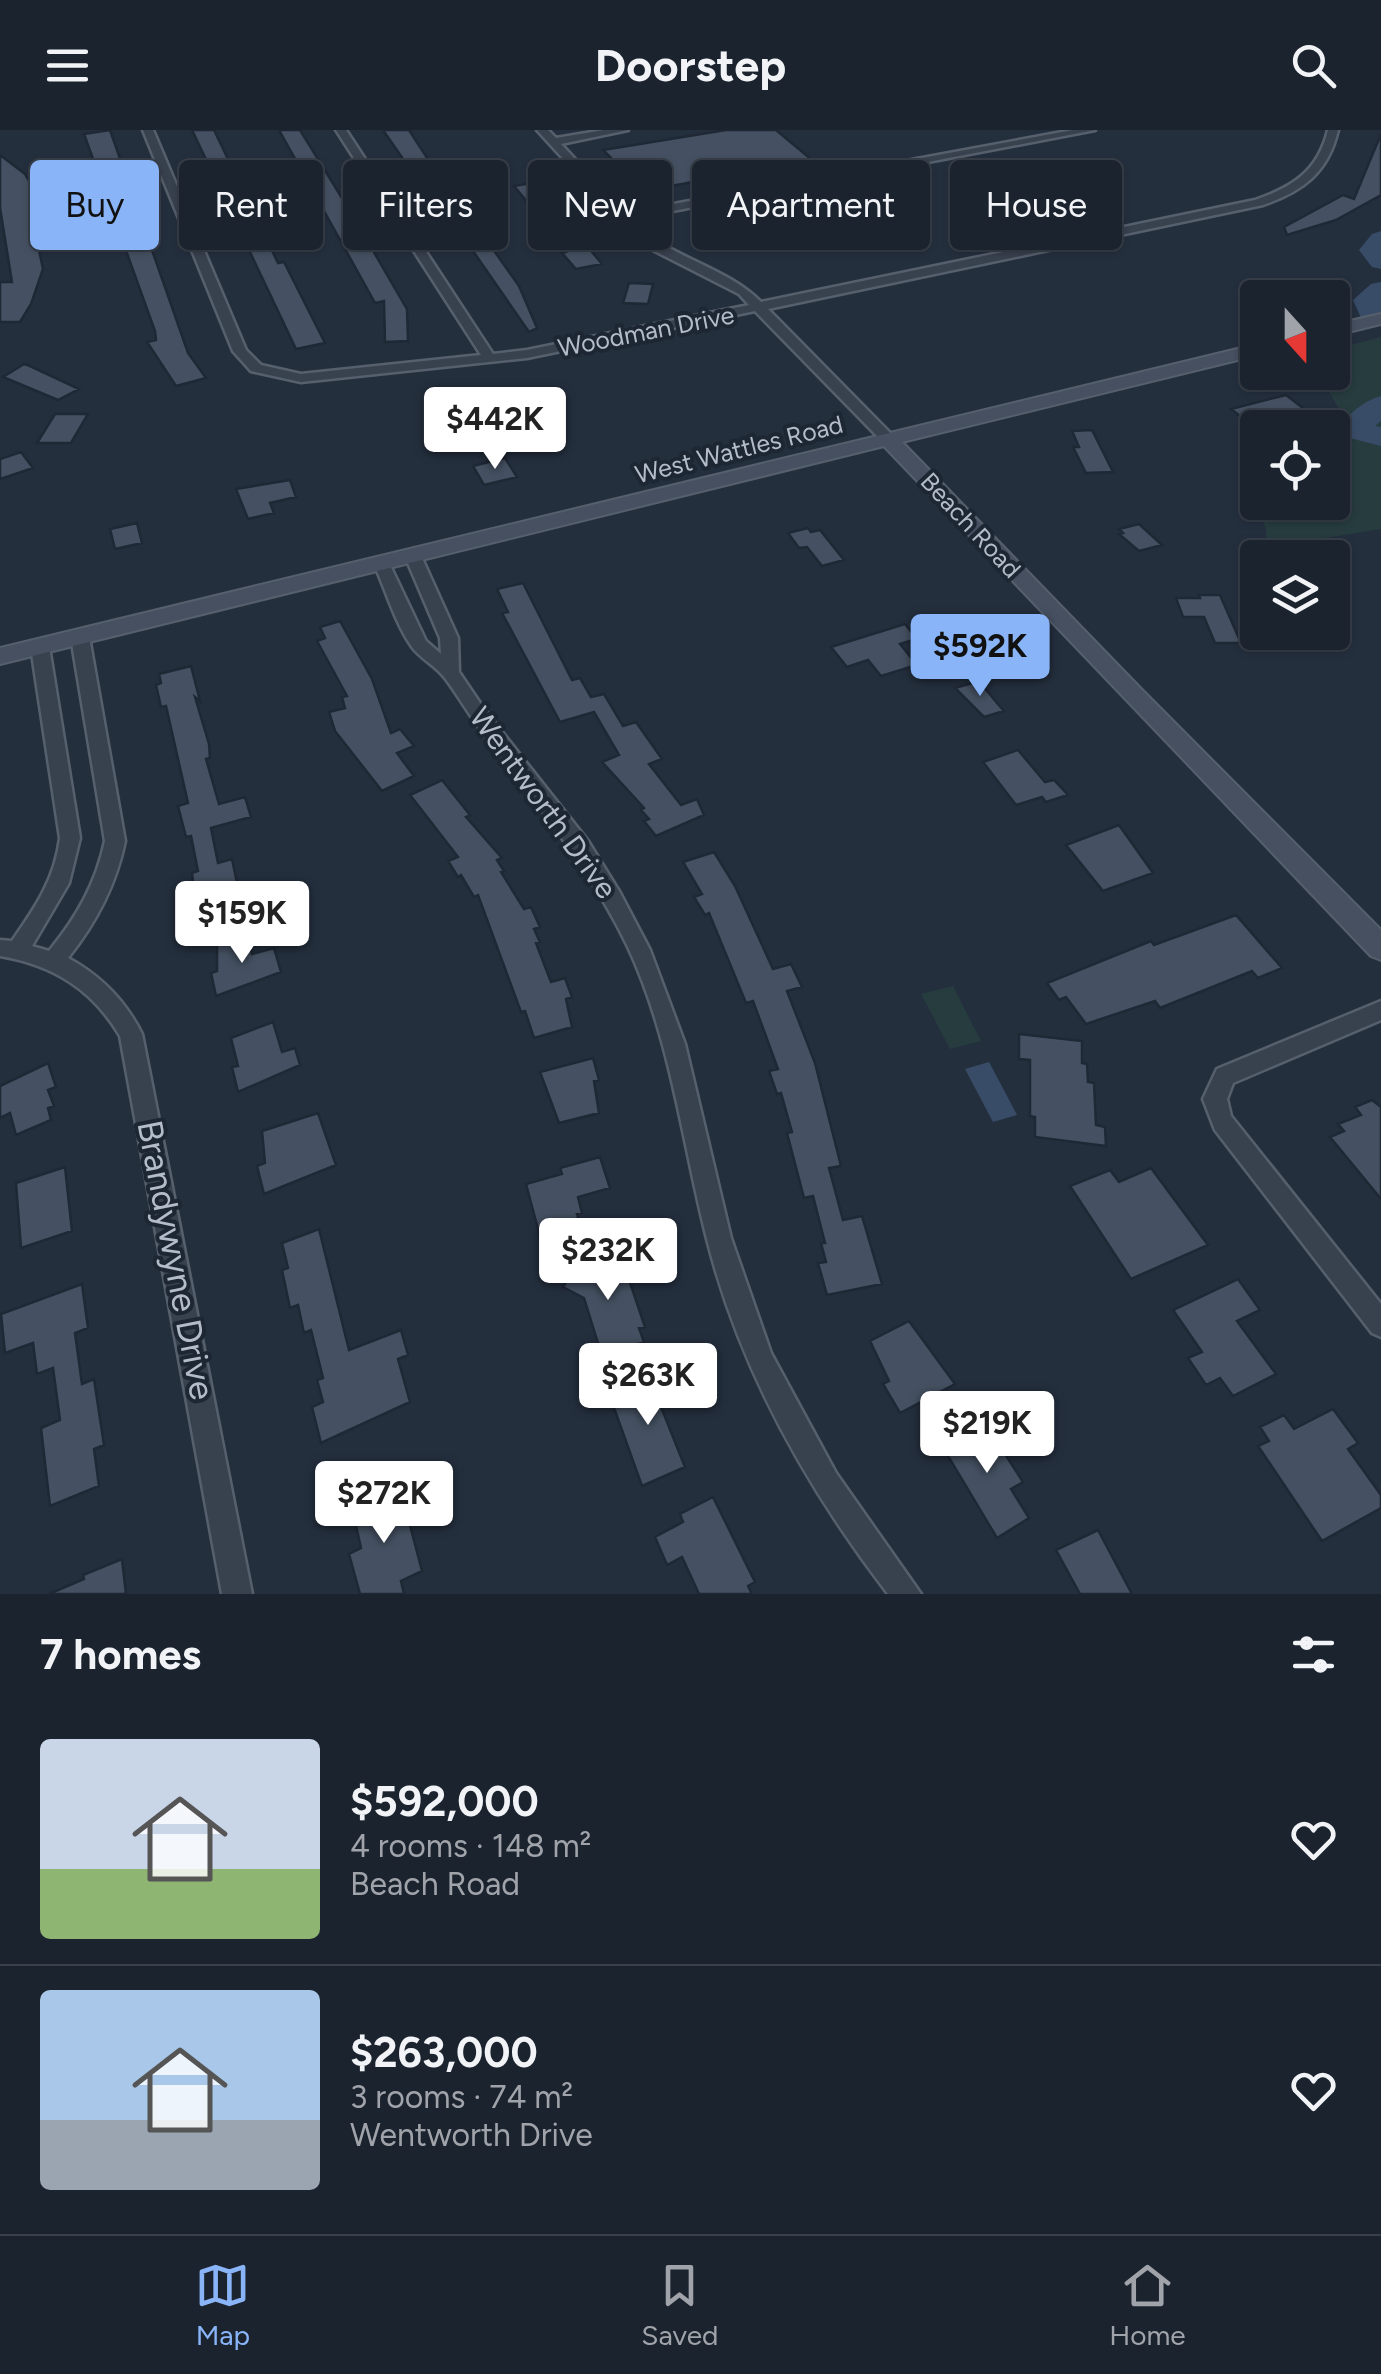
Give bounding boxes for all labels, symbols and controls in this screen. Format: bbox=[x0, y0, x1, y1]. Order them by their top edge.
icon: menu bbox=[40, 38, 95, 93]
text: Doorstep bbox=[595, 38, 786, 92]
icon: search bbox=[1286, 38, 1341, 93]
chip: Buy bbox=[30, 160, 159, 250]
chip: Rent bbox=[179, 160, 323, 250]
chip: Filters bbox=[343, 160, 508, 250]
chip: New bbox=[528, 160, 672, 250]
chip: Apartment bbox=[692, 160, 930, 250]
chip: House bbox=[950, 160, 1122, 250]
north arrow bbox=[1240, 280, 1350, 390]
map controls bbox=[1240, 280, 1350, 650]
street label: Woodman Drive bbox=[555, 299, 737, 363]
pin: $442K bbox=[425, 387, 565, 472]
text: $442K bbox=[446, 400, 544, 438]
street label: West Wattles Road bbox=[632, 409, 846, 489]
button: locate bbox=[1240, 410, 1350, 520]
street label: Beach Road bbox=[915, 466, 1027, 584]
button: layers bbox=[1240, 540, 1350, 650]
pin: $592K bbox=[910, 614, 1050, 699]
text: $592K bbox=[933, 627, 1027, 665]
street label: Wentworth Drive bbox=[462, 700, 625, 906]
pin: $159K bbox=[172, 881, 312, 966]
text: $159K bbox=[197, 894, 287, 932]
street label: Brandywyne Drive bbox=[128, 1117, 224, 1403]
pin: $232K bbox=[538, 1218, 678, 1303]
text: $232K bbox=[561, 1231, 655, 1269]
pin: $263K bbox=[578, 1343, 718, 1428]
text: $263K bbox=[601, 1356, 695, 1394]
pin: $219K bbox=[917, 1391, 1057, 1476]
text: $219K bbox=[942, 1404, 1032, 1442]
pin: $272K bbox=[314, 1461, 454, 1546]
text: $272K bbox=[337, 1474, 431, 1512]
icon: filters bbox=[1286, 1627, 1341, 1682]
text: 7 homes bbox=[40, 1629, 201, 1680]
text: $592,000 bbox=[350, 1776, 539, 1827]
icon: home bbox=[120, 1779, 240, 1899]
icon: heart bbox=[1286, 1812, 1341, 1867]
text: 4 rooms · 148 m² bbox=[350, 1827, 591, 1865]
text: Beach Road bbox=[350, 1865, 520, 1903]
text: $263,000 bbox=[350, 2027, 538, 2078]
icon: home bbox=[120, 2030, 240, 2150]
icon: heart bbox=[1286, 2063, 1341, 2118]
text: 3 rooms · 74 m² bbox=[350, 2078, 573, 2116]
text: Wentworth Drive bbox=[350, 2116, 593, 2154]
tab: Map bbox=[195, 2258, 250, 2352]
tab: Saved bbox=[641, 2258, 718, 2352]
tab: Home bbox=[1109, 2258, 1186, 2352]

